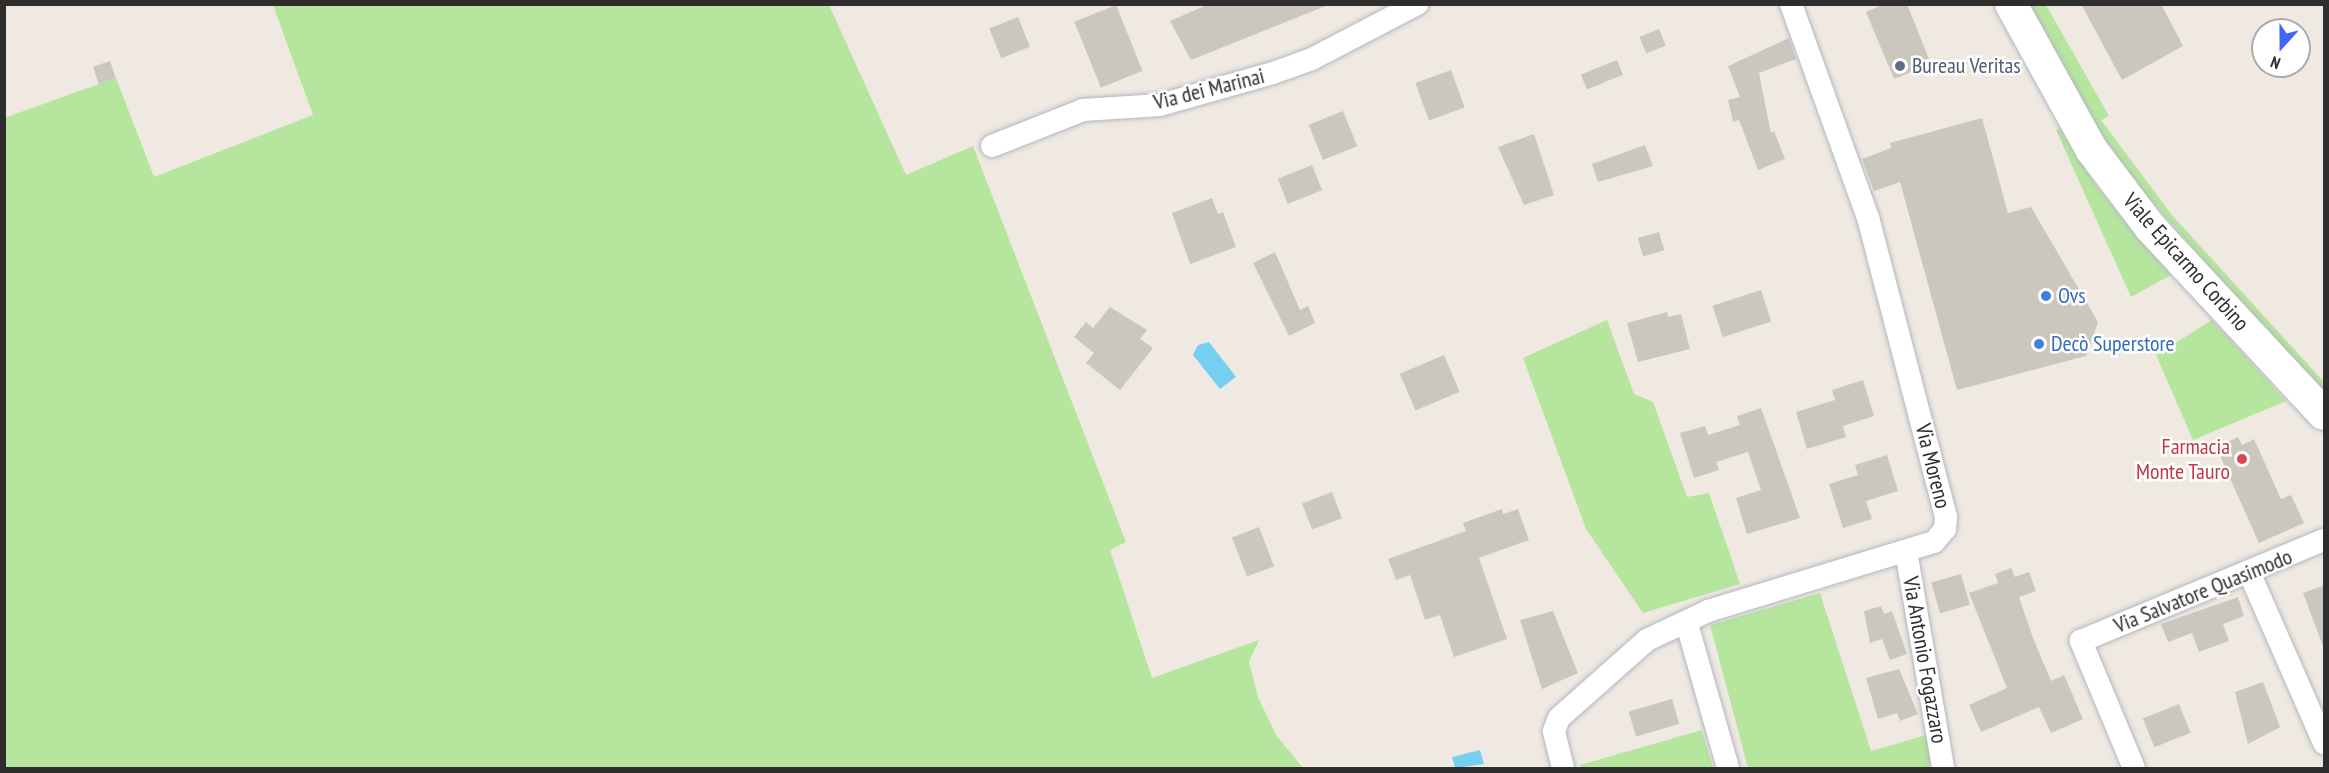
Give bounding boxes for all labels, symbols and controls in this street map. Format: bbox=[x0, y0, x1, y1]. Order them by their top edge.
north arrow bbox=[2251, 18, 2311, 78]
text: N bbox=[2268, 52, 2283, 74]
place label: Bureau Veritas bbox=[1912, 53, 2021, 79]
marker: Bureau Veritas bbox=[1893, 59, 1907, 73]
street label: Via dei Marinai bbox=[1151, 62, 1267, 116]
street label: Viale Epicarmo Corbino bbox=[2117, 188, 2255, 336]
place label: Ovs bbox=[2058, 283, 2086, 309]
marker: Ovs bbox=[2039, 289, 2053, 303]
place label: Decò Superstore bbox=[2051, 331, 2175, 357]
marker: Decò Superstore bbox=[2032, 337, 2046, 351]
street label: Via Moreno bbox=[1910, 421, 1956, 511]
place label: Farmacia Monte Tauro bbox=[2135, 433, 2230, 484]
marker: Farmacia Monte Tauro bbox=[2235, 452, 2249, 466]
street label: Via Salvatore Quasimodo bbox=[2110, 543, 2296, 639]
street label: Via Antonio Fogazzaro bbox=[1897, 574, 1953, 746]

